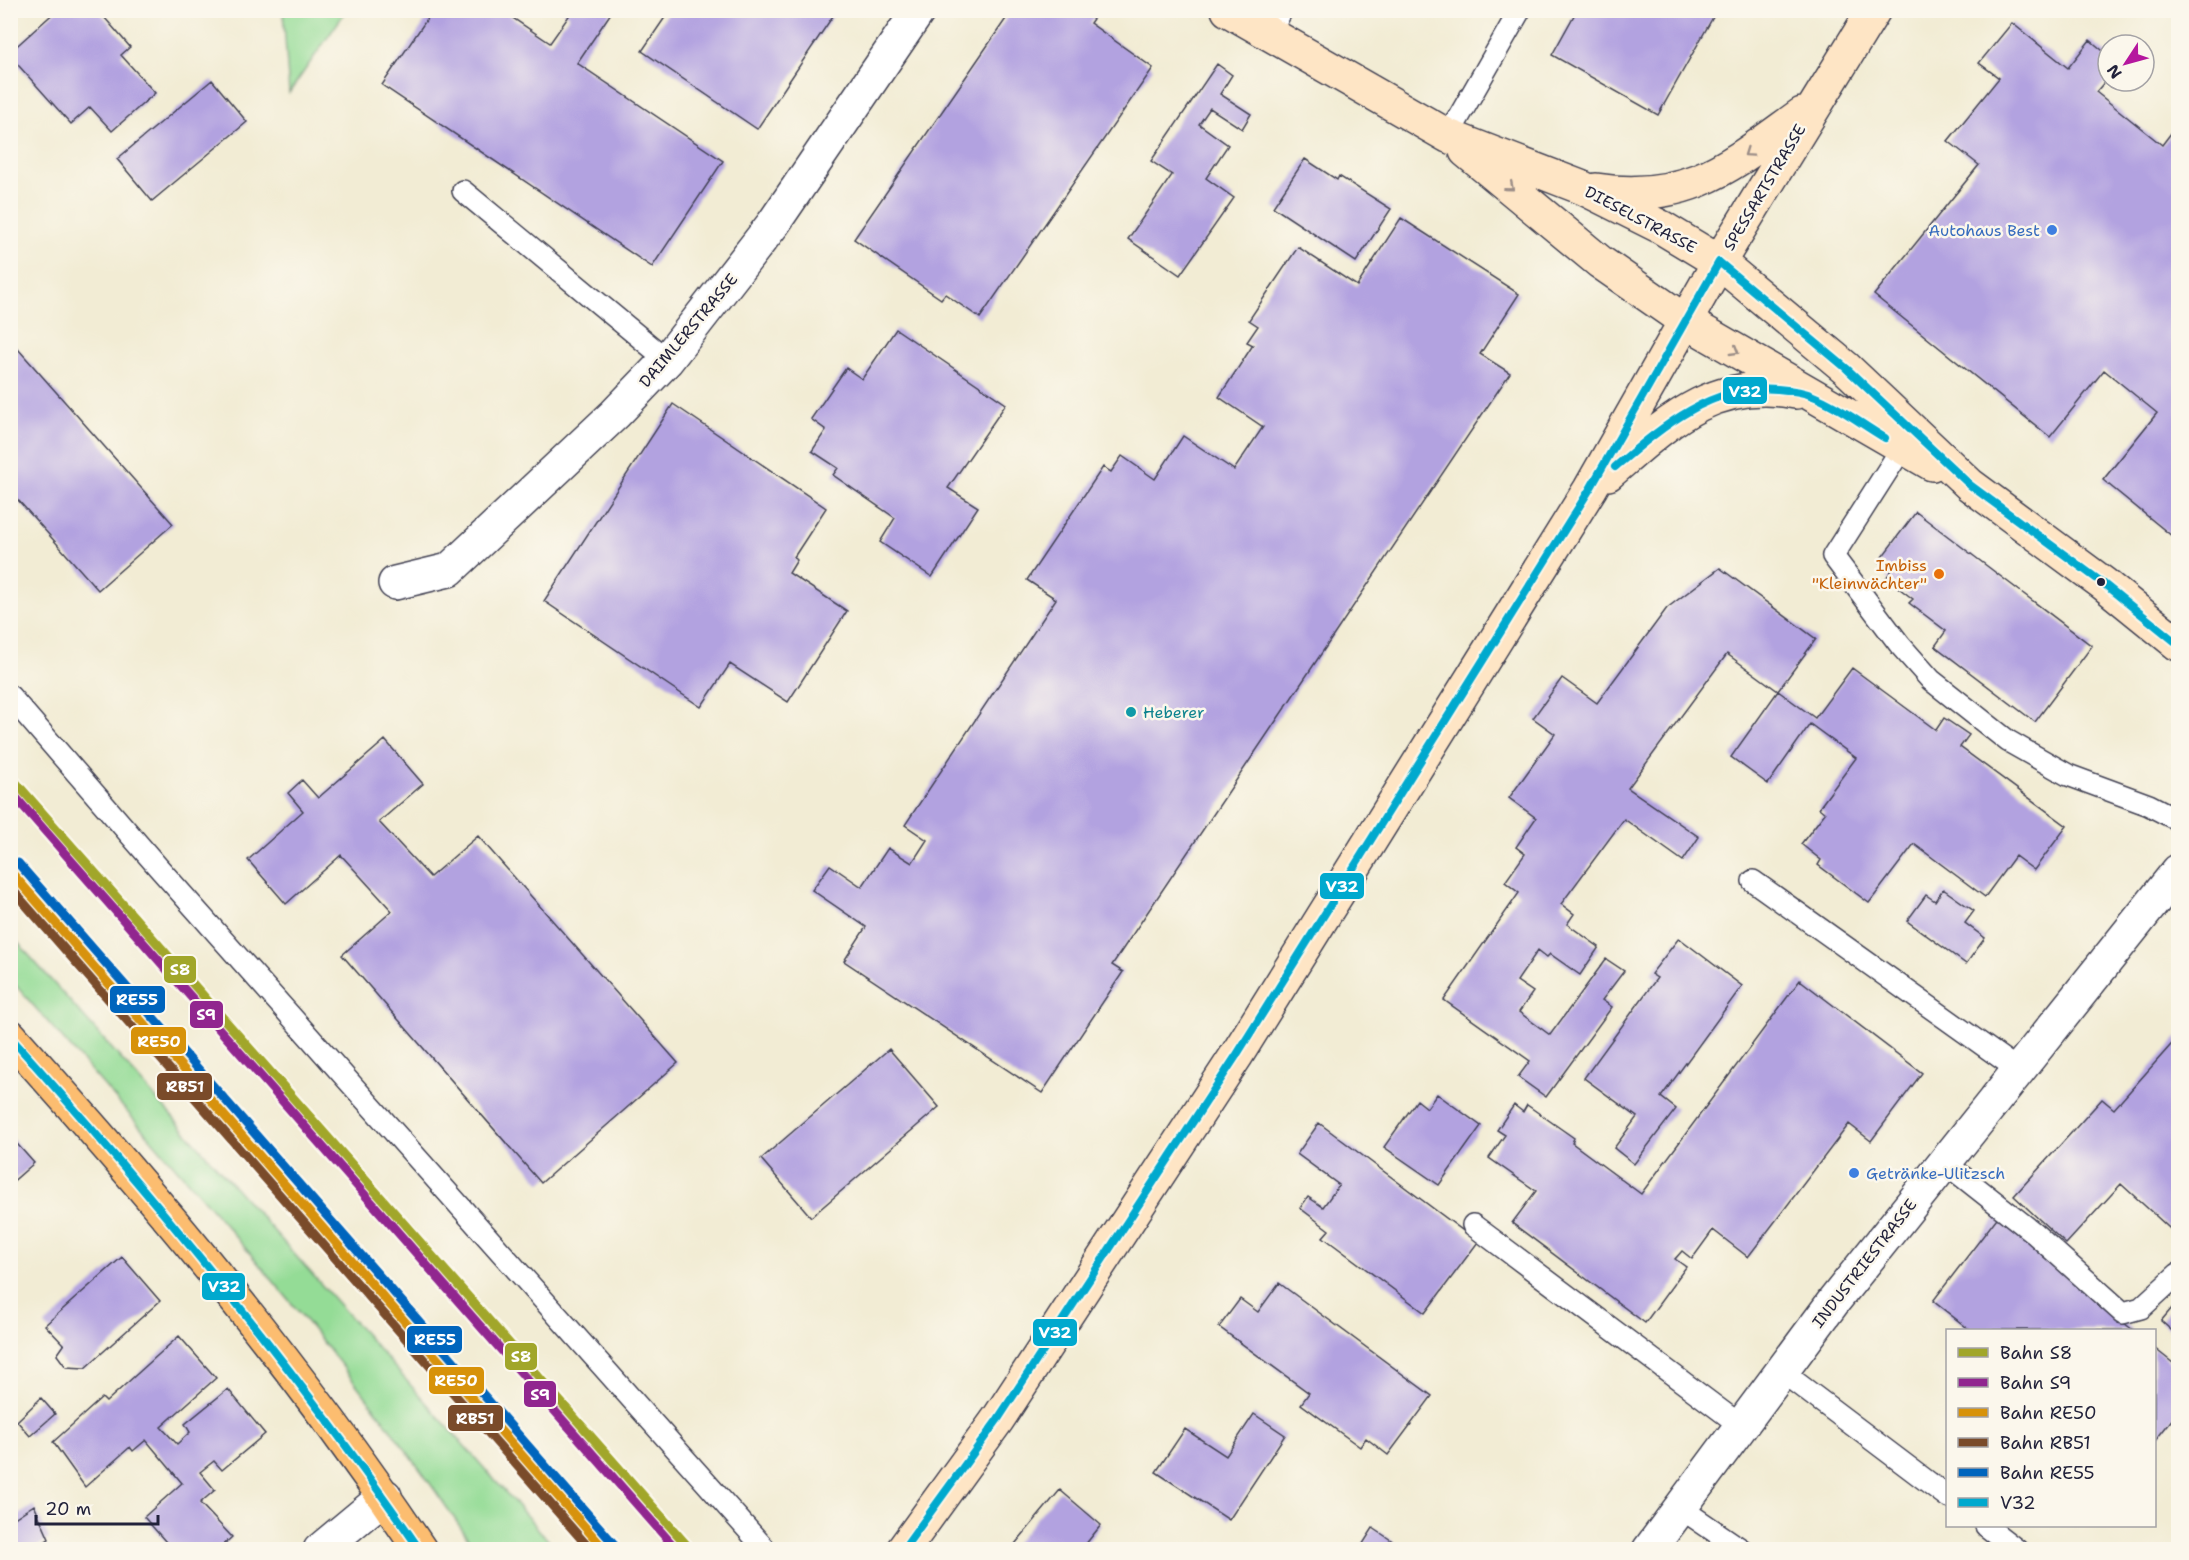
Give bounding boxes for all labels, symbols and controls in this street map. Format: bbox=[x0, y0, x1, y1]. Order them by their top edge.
north arrow bbox=[2096, 33, 2156, 93]
text: N bbox=[2102, 60, 2126, 83]
street label: SPESSARTSTRASSE bbox=[1718, 120, 1811, 254]
one-way arrow bbox=[1744, 146, 1755, 157]
one-way arrow bbox=[1503, 180, 1514, 191]
street label: DIESELSTRASSE bbox=[1581, 181, 1700, 258]
place label: Autohaus Best bbox=[1928, 220, 2040, 241]
marker: Autohaus Best bbox=[2045, 223, 2059, 237]
street label: DAIMLERSTRASSE bbox=[634, 269, 742, 392]
one-way arrow bbox=[1729, 344, 1739, 355]
line badge: V32 bbox=[1722, 376, 1768, 405]
text: V32 bbox=[1729, 381, 1761, 402]
place label: Imbiss "Kleinwächter" bbox=[1812, 555, 1927, 594]
marker: Imbiss "Kleinwächter" bbox=[1932, 567, 1946, 581]
unlabelled marker bbox=[2095, 576, 2107, 588]
place label: Heberer bbox=[1143, 702, 1205, 723]
marker: Heberer bbox=[1124, 705, 1138, 719]
line badge: V32 bbox=[1319, 872, 1365, 900]
text: V32 bbox=[1326, 876, 1358, 897]
line badge: S8 bbox=[163, 955, 197, 984]
text: S8 bbox=[170, 959, 190, 980]
line badge: RE55 bbox=[109, 985, 166, 1014]
text: RE55 bbox=[116, 989, 158, 1010]
line badge: S9 bbox=[189, 1000, 224, 1029]
text: S9 bbox=[196, 1004, 216, 1025]
line badge: RE50 bbox=[130, 1026, 187, 1055]
text: RE50 bbox=[137, 1031, 181, 1052]
line badge: RB51 bbox=[156, 1072, 213, 1101]
text: RB51 bbox=[166, 1076, 204, 1097]
place label: Getränke-Ulitzsch bbox=[1866, 1163, 2005, 1184]
marker: Getränke-Ulitzsch bbox=[1847, 1166, 1861, 1180]
street label: INDUSTRIESTRASSE bbox=[1807, 1194, 1921, 1332]
line badge: V32 bbox=[201, 1272, 246, 1301]
text: V32 bbox=[208, 1276, 240, 1297]
line badge: V32 bbox=[1032, 1318, 1078, 1347]
text: V32 bbox=[1039, 1322, 1071, 1343]
line badge: RE55 bbox=[406, 1325, 463, 1354]
text: RE55 bbox=[414, 1329, 456, 1350]
legend bbox=[1946, 1329, 2156, 1527]
text: Bahn S8 bbox=[2000, 1341, 2072, 1365]
line badge: S8 bbox=[504, 1342, 538, 1371]
text: S8 bbox=[511, 1346, 531, 1367]
line badge: RE50 bbox=[428, 1366, 485, 1395]
text: RE50 bbox=[434, 1370, 478, 1391]
text: Bahn S9 bbox=[2000, 1371, 2071, 1395]
line badge: S9 bbox=[523, 1380, 557, 1408]
text: S9 bbox=[530, 1384, 550, 1405]
text: Bahn RE50 bbox=[2000, 1401, 2097, 1425]
line badge: RB51 bbox=[447, 1404, 504, 1432]
text: RB51 bbox=[456, 1408, 494, 1429]
text: Bahn RB51 bbox=[2000, 1431, 2091, 1455]
text: Bahn RE55 bbox=[2000, 1461, 2095, 1485]
scale bar bbox=[36, 1488, 158, 1526]
text: V32 bbox=[2000, 1491, 2036, 1515]
text: 20 m bbox=[45, 1497, 91, 1521]

